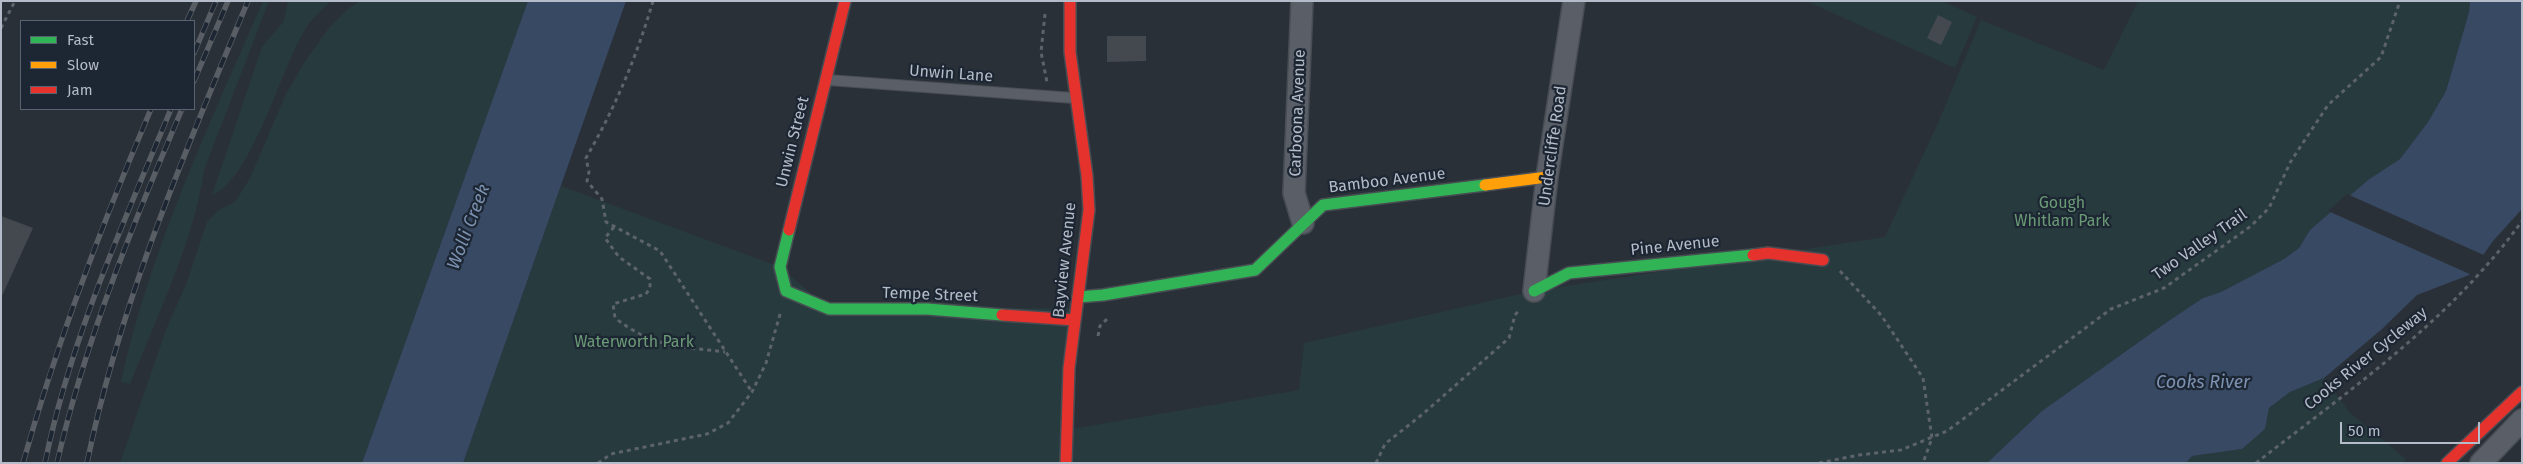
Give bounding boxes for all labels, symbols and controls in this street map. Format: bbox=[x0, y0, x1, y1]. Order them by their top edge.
legend bbox=[20, 20, 195, 110]
text: Fast bbox=[67, 31, 94, 49]
street label: Carboona Avenue bbox=[1286, 49, 1310, 177]
text: Slow bbox=[67, 56, 99, 74]
street label: Unwin Lane bbox=[908, 61, 994, 87]
text: Jam bbox=[67, 81, 93, 99]
street label: Undercliffe Road bbox=[1535, 85, 1571, 207]
street label: Unwin Street bbox=[772, 95, 814, 189]
street label: Bamboo Avenue bbox=[1327, 164, 1447, 198]
water label: Wolli Creek bbox=[443, 181, 495, 273]
park label: Gough Whitlam Park bbox=[2014, 194, 2110, 232]
street label: Bayview Avenue bbox=[1049, 201, 1081, 319]
street label: Two Valley Trail bbox=[2149, 205, 2251, 285]
street label: Pine Avenue bbox=[1630, 232, 1720, 260]
street label: Tempe Street bbox=[882, 284, 978, 306]
street label: Cooks River Cycleway bbox=[2301, 303, 2431, 415]
park label: Waterworth Park bbox=[574, 333, 694, 353]
water label: Cooks River bbox=[2156, 372, 2250, 394]
scale bar bbox=[2343, 412, 2483, 444]
text: 50 m bbox=[2348, 422, 2381, 440]

